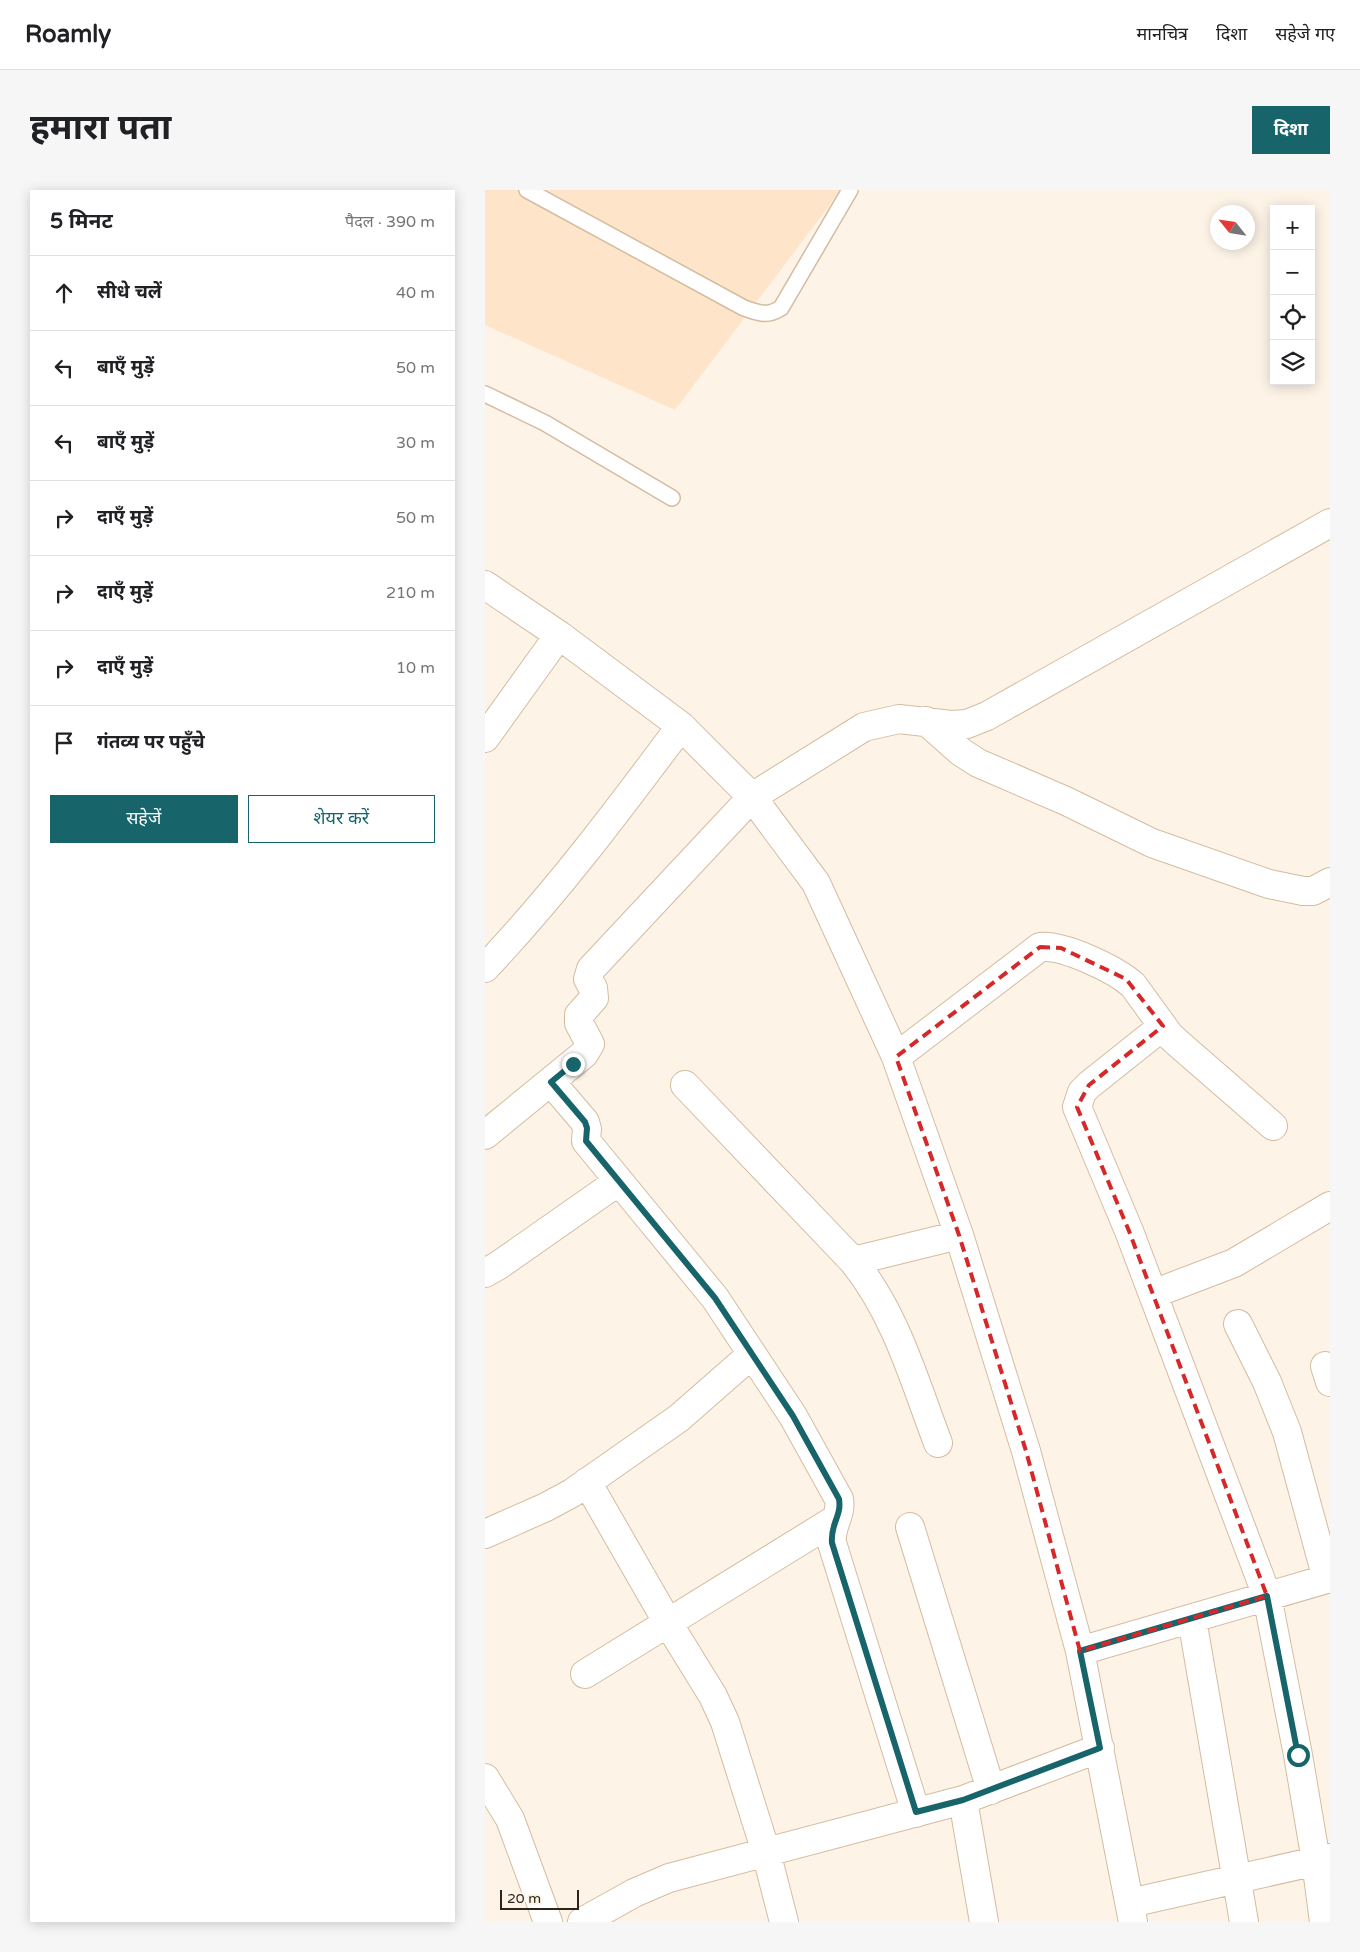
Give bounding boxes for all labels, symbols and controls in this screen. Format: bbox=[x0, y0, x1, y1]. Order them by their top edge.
text: Roamly bbox=[25, 20, 111, 49]
text: मानचित्र bbox=[1137, 23, 1188, 45]
text: दिशा bbox=[1216, 23, 1247, 45]
text: सहेजे गए bbox=[1275, 23, 1335, 45]
button: दिशा bbox=[1252, 106, 1330, 154]
text: हमारा पता bbox=[30, 107, 171, 149]
north arrow bbox=[1210, 205, 1255, 250]
map controls bbox=[1270, 205, 1315, 385]
button: + bbox=[1270, 205, 1315, 250]
text: 5 मिनट bbox=[50, 209, 113, 234]
text: पैदल · 390 m bbox=[345, 212, 435, 232]
button: − bbox=[1270, 250, 1315, 295]
icon: ahead bbox=[50, 279, 78, 307]
text: सीधे चलें bbox=[97, 281, 162, 303]
text: 40 m bbox=[396, 283, 435, 303]
button: locate bbox=[1270, 295, 1315, 340]
button: layers bbox=[1270, 340, 1315, 385]
icon: left bbox=[50, 354, 78, 382]
text: बाएँ मुड़ें bbox=[97, 356, 154, 378]
text: 50 m bbox=[396, 358, 435, 378]
icon: left bbox=[50, 429, 78, 457]
text: बाएँ मुड़ें bbox=[97, 431, 154, 453]
text: 30 m bbox=[396, 433, 435, 453]
icon: right bbox=[50, 504, 78, 532]
text: दाएँ मुड़ें bbox=[97, 506, 153, 528]
text: 50 m bbox=[396, 508, 435, 528]
icon: right bbox=[50, 579, 78, 607]
text: दाएँ मुड़ें bbox=[97, 581, 153, 603]
text: 210 m bbox=[386, 583, 435, 603]
icon: right bbox=[50, 654, 78, 682]
text: दाएँ मुड़ें bbox=[97, 656, 153, 678]
text: 10 m bbox=[396, 658, 435, 678]
icon: arrive bbox=[50, 729, 78, 757]
text: गंतव्य पर पहुँचे bbox=[97, 731, 205, 753]
button: सहेजें bbox=[50, 795, 238, 843]
button: शेयर करें bbox=[248, 795, 435, 843]
route end bbox=[562, 1053, 585, 1076]
route start bbox=[1287, 1744, 1310, 1767]
scale bar bbox=[500, 1887, 579, 1910]
text: 20 m bbox=[507, 1890, 541, 1907]

